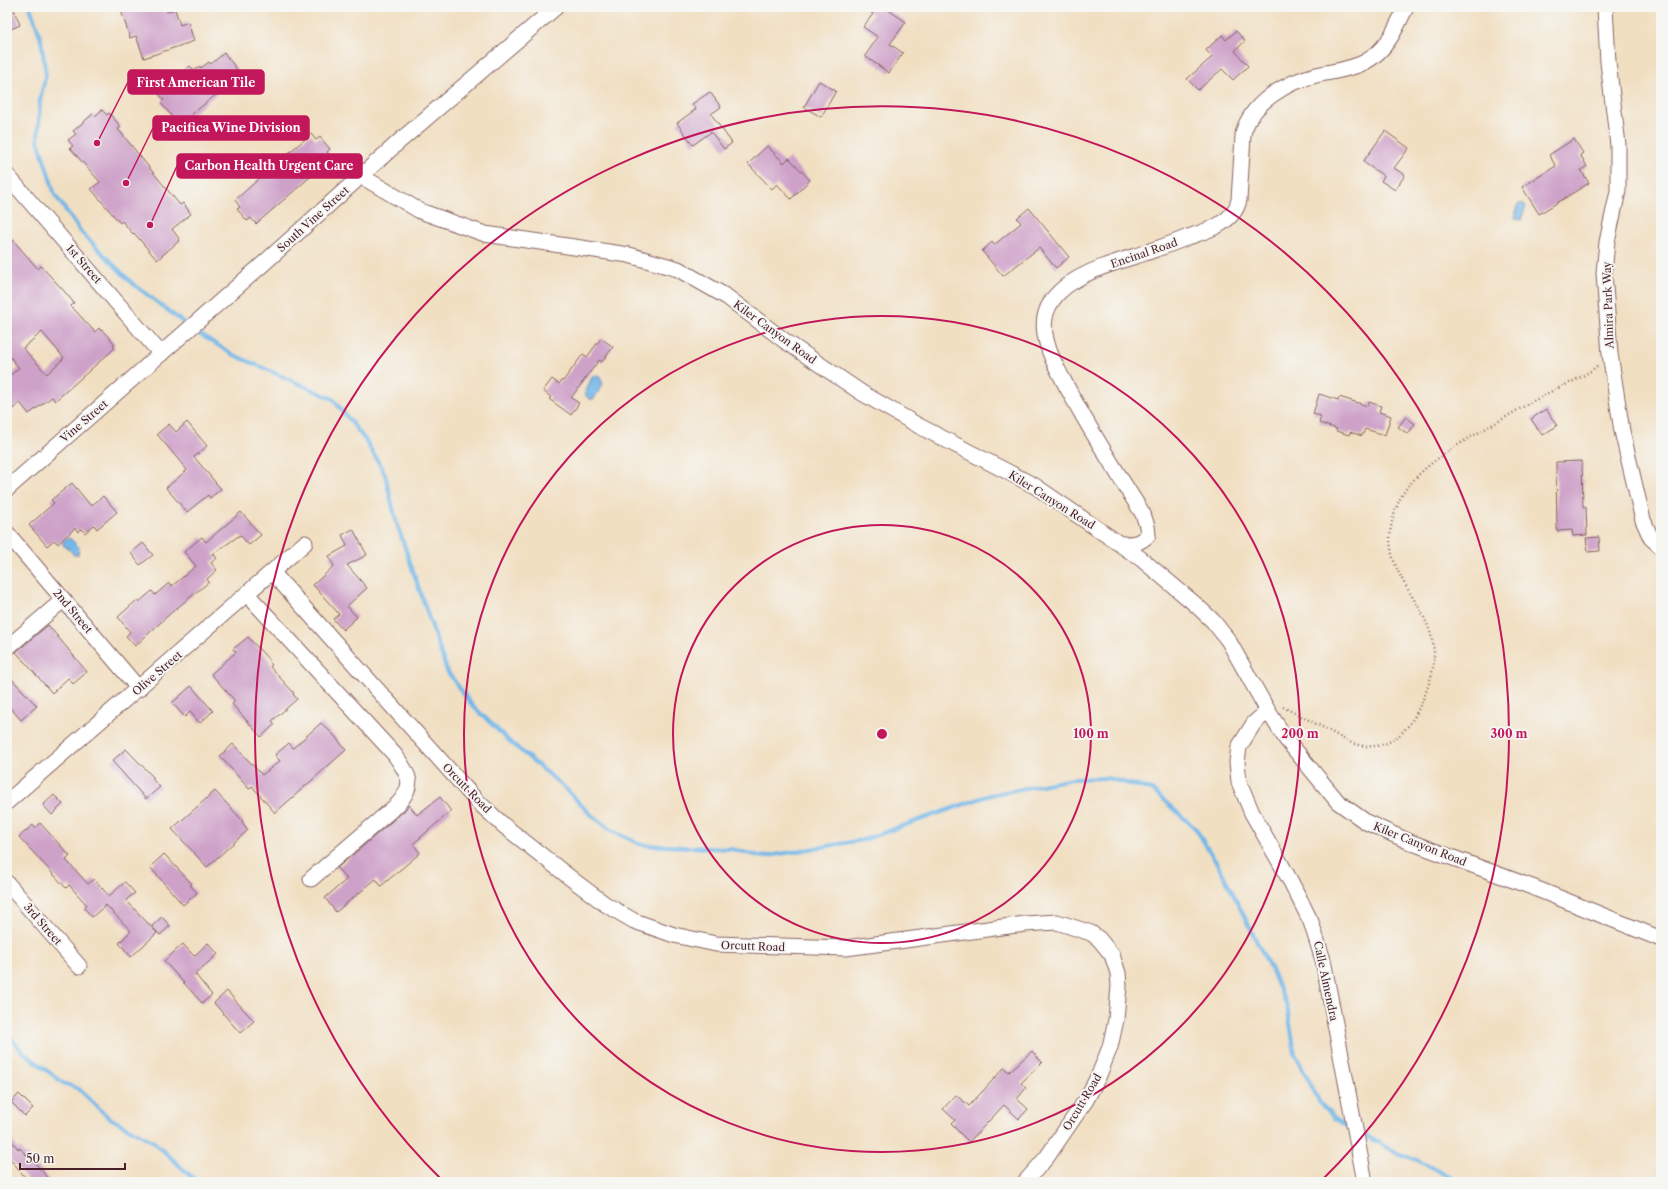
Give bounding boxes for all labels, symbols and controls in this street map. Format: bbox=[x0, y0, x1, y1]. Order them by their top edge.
callout: First American Tile bbox=[128, 70, 264, 94]
text: First American Tile bbox=[137, 75, 255, 90]
callout: Pacifica Wine Division bbox=[153, 116, 309, 140]
text: Pacifica Wine Division bbox=[161, 120, 302, 135]
callout: Carbon Health Urgent Care bbox=[177, 154, 362, 178]
text: Carbon Health Urgent Care bbox=[184, 158, 354, 173]
street label: South Vine Street bbox=[274, 183, 352, 255]
street label: Encinal Road bbox=[1109, 235, 1180, 271]
street label: 1st Street bbox=[63, 242, 105, 287]
street label: Almira Park Way bbox=[1599, 260, 1617, 350]
street label: Kiler Canyon Road bbox=[731, 297, 819, 367]
street label: Vine Street bbox=[57, 396, 111, 446]
street label: Kiler Canyon Road bbox=[1006, 468, 1098, 532]
street label: 2nd Street bbox=[50, 586, 96, 636]
street label: Olive Street bbox=[129, 647, 185, 698]
text: 100 m bbox=[1073, 726, 1109, 741]
text: 200 m bbox=[1281, 726, 1319, 741]
text: 300 m bbox=[1490, 726, 1528, 741]
centre of rings bbox=[875, 727, 889, 741]
street label: Orcutt Road bbox=[440, 760, 495, 816]
street label: Kiler Canyon Road bbox=[1371, 819, 1469, 869]
street label: 3rd Street bbox=[21, 900, 65, 948]
street label: Orcutt Road bbox=[721, 938, 786, 954]
street label: Calle Almendra bbox=[1311, 940, 1341, 1022]
street label: Orcutt Road bbox=[1059, 1071, 1105, 1133]
scale bar bbox=[20, 1145, 125, 1171]
text: 50 m bbox=[26, 1151, 55, 1166]

